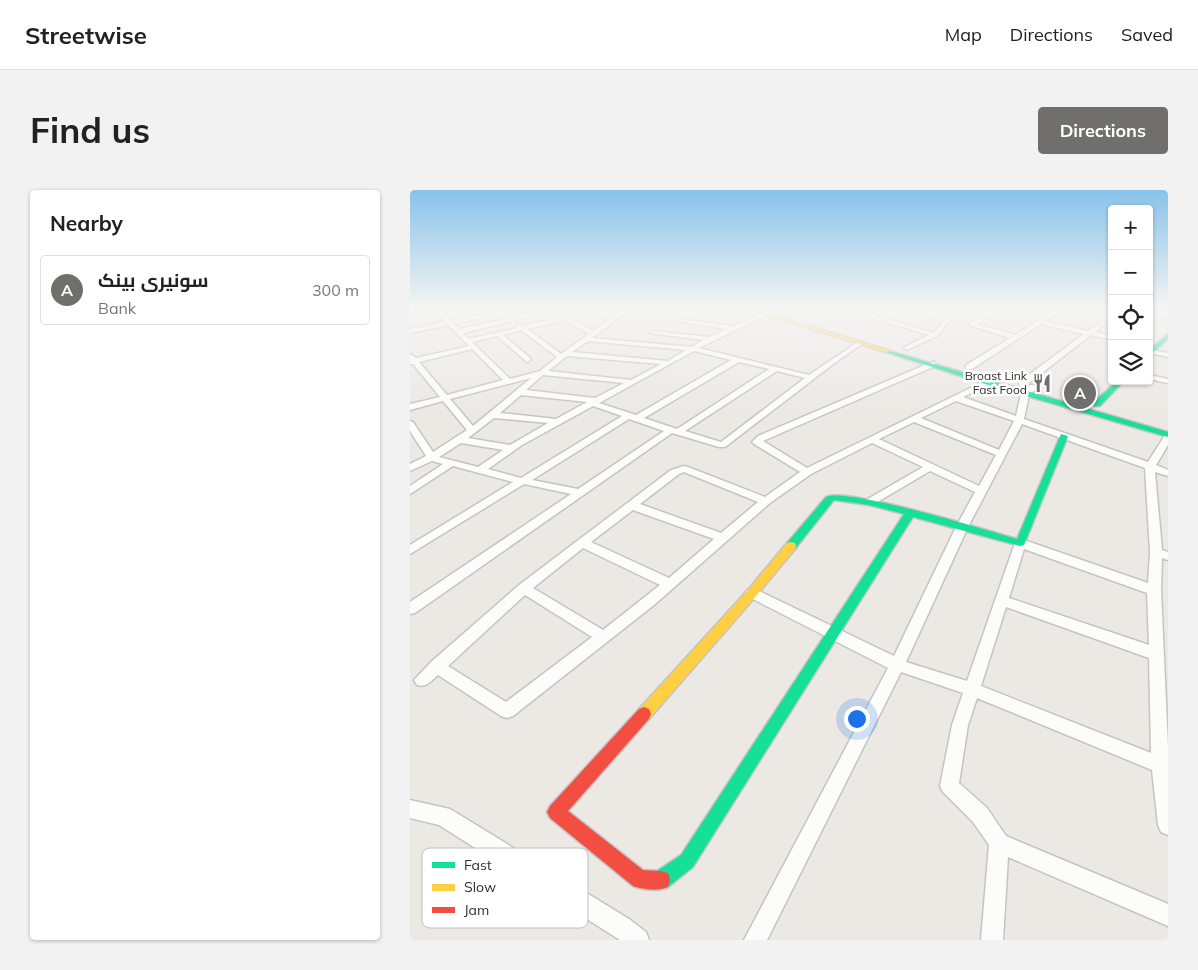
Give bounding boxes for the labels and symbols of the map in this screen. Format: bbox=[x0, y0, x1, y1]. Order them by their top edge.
place label: Broast Link Fast Food bbox=[965, 368, 1028, 397]
restaurant icon: Broast Link Fast Food bbox=[1031, 372, 1053, 394]
pin: A bbox=[1064, 374, 1096, 412]
your location bbox=[844, 706, 870, 732]
legend bbox=[422, 848, 588, 928]
text: Fast bbox=[464, 856, 492, 874]
text: Slow bbox=[464, 878, 496, 896]
text: Jam bbox=[464, 901, 489, 919]

